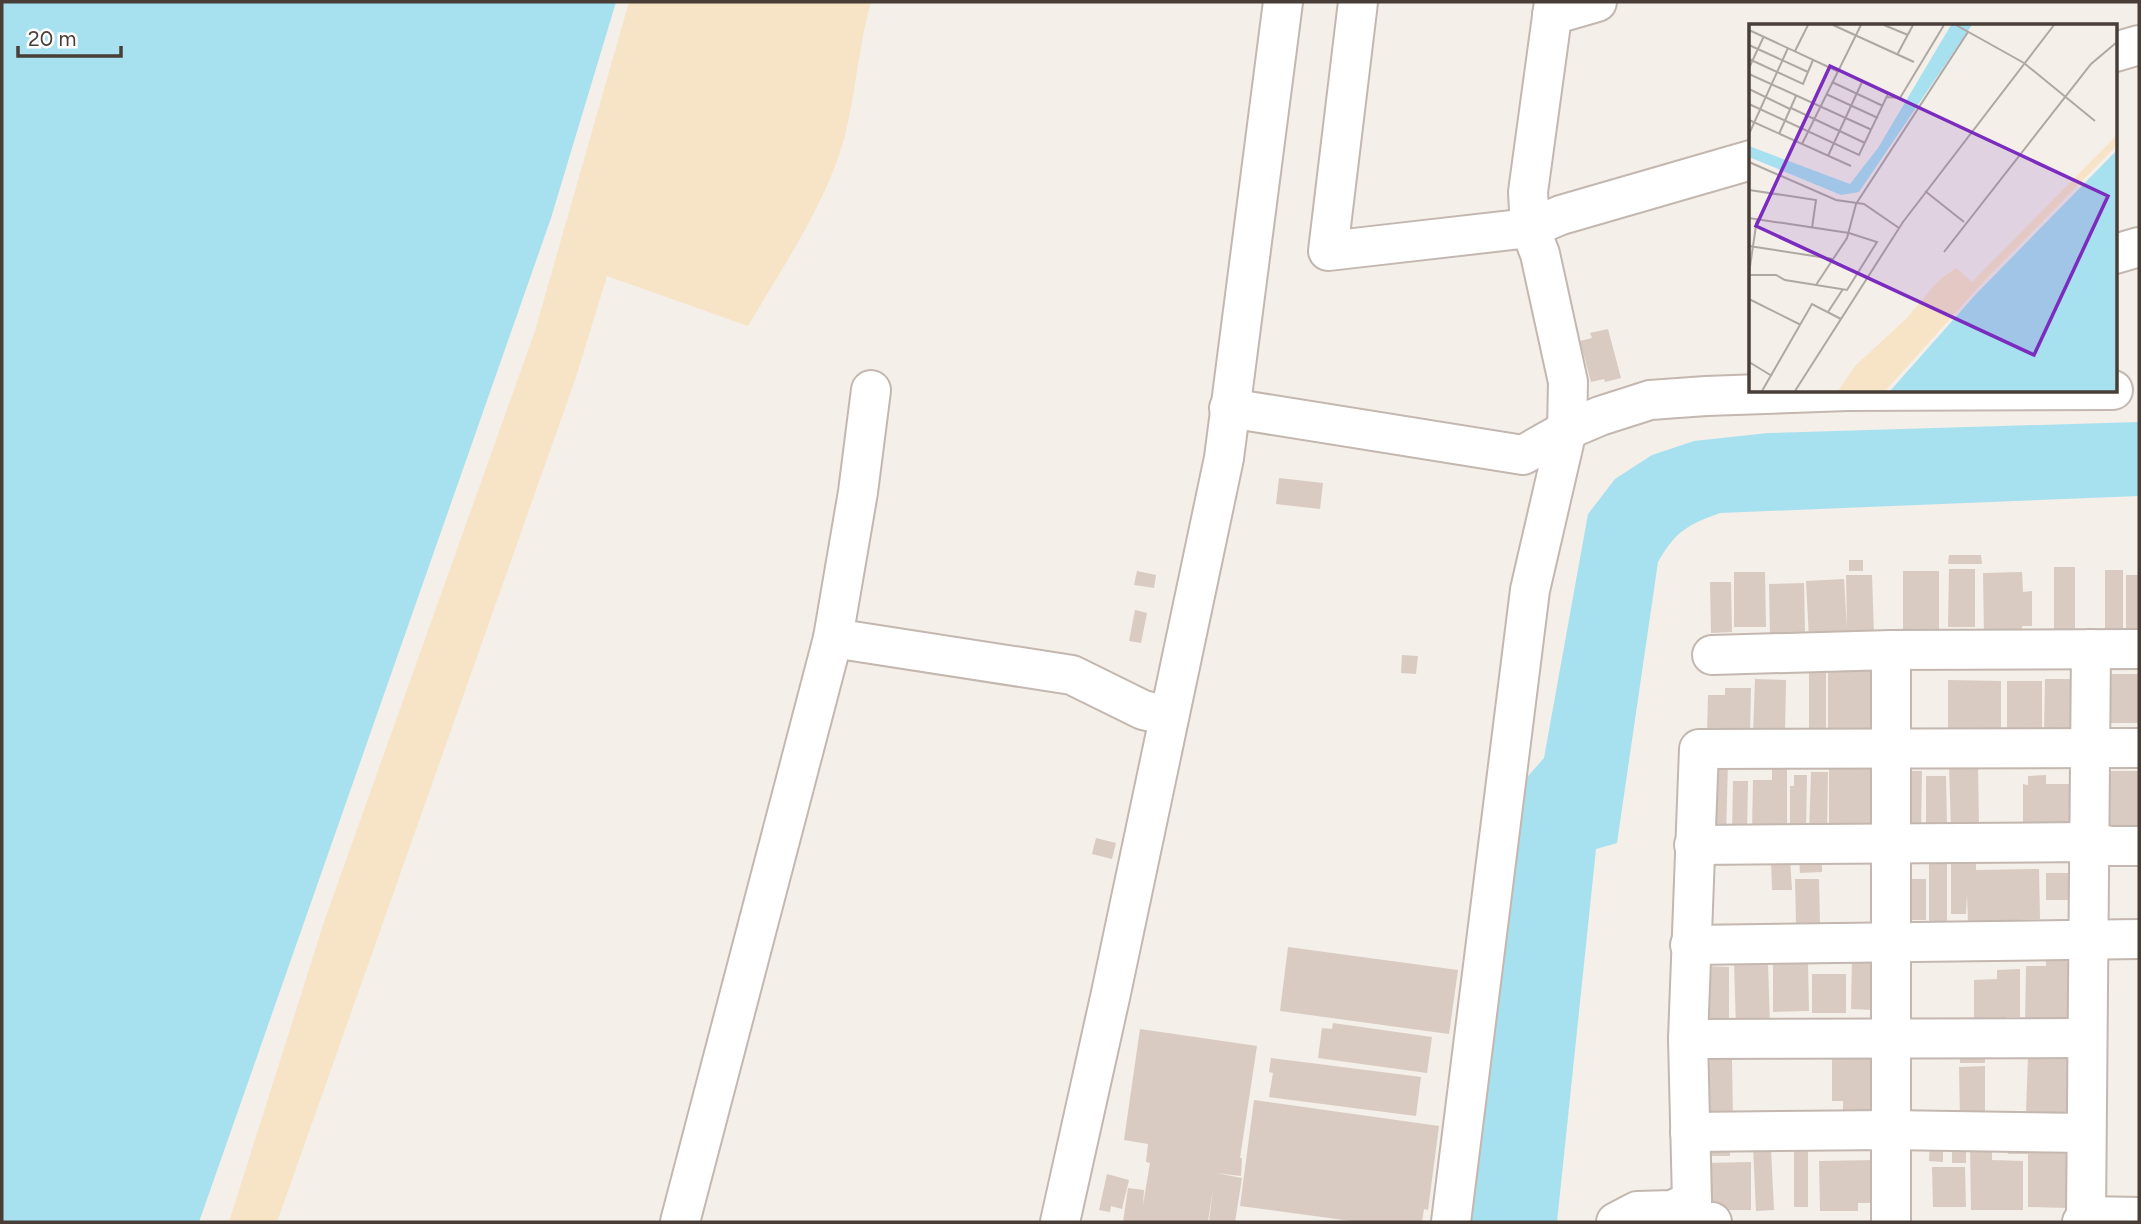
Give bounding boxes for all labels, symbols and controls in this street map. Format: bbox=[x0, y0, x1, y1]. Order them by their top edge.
scale bar bbox=[18, 14, 121, 58]
inset map bbox=[1749, 24, 2116, 392]
text: 20 m bbox=[28, 26, 76, 51]

